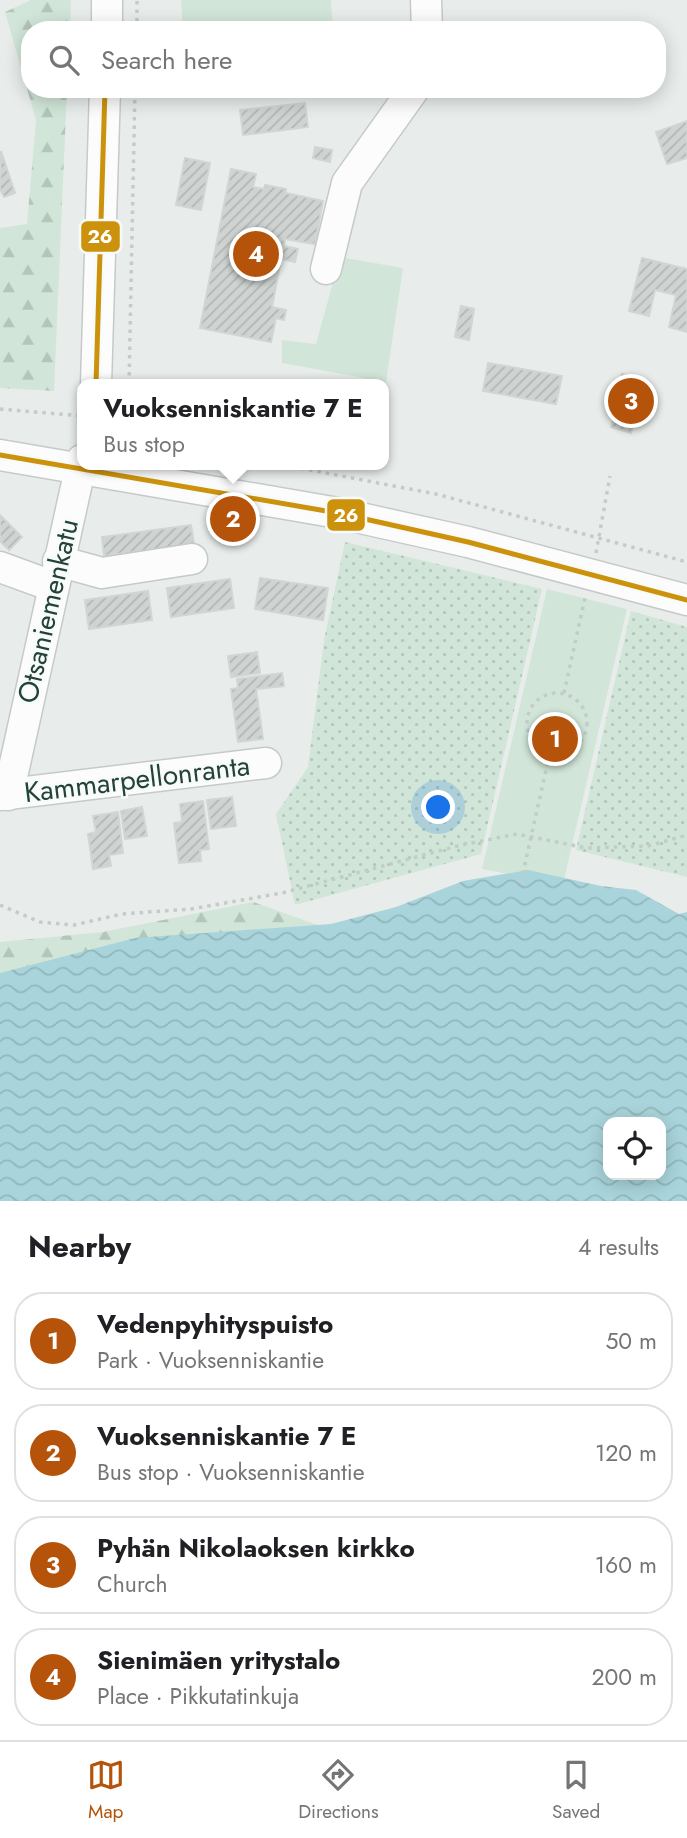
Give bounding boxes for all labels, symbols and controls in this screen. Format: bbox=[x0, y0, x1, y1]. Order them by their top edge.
search box bbox=[21, 21, 666, 98]
icon: search bbox=[45, 41, 83, 79]
text: Search here bbox=[101, 41, 233, 79]
line badge: 26 bbox=[80, 220, 121, 253]
text: 26 bbox=[87, 223, 113, 250]
pin: 4 bbox=[233, 228, 279, 280]
pin: 3 bbox=[608, 375, 654, 427]
popup bbox=[77, 379, 389, 470]
text: Vuoksenniskantie 7 E bbox=[103, 389, 363, 427]
text: Bus stop bbox=[103, 427, 185, 461]
pin: 2 bbox=[210, 493, 256, 545]
line badge: 26 bbox=[326, 498, 366, 532]
text: 26 bbox=[333, 502, 359, 529]
street label: Otsaniemenkatu bbox=[7, 515, 89, 707]
pin: 1 bbox=[532, 713, 578, 765]
street label: Kammarpellonranta bbox=[22, 745, 252, 813]
your location bbox=[421, 790, 455, 824]
map controls bbox=[603, 1117, 666, 1180]
button: locate bbox=[603, 1117, 666, 1180]
text: Nearby bbox=[28, 1225, 131, 1268]
text: 4 results bbox=[578, 1230, 659, 1264]
text: Vedenpyhityspuisto bbox=[97, 1305, 333, 1343]
text: 1 bbox=[47, 1324, 59, 1358]
text: 50 m bbox=[605, 1324, 657, 1358]
text: Park · Vuoksenniskantie bbox=[97, 1343, 324, 1377]
text: Vuoksenniskantie 7 E bbox=[97, 1417, 357, 1455]
text: 2 bbox=[45, 1436, 61, 1470]
text: 120 m bbox=[595, 1436, 657, 1470]
text: Bus stop · Vuoksenniskantie bbox=[97, 1455, 365, 1489]
text: Pyhän Nikolaoksen kirkko bbox=[97, 1529, 415, 1567]
text: 3 bbox=[46, 1548, 60, 1582]
text: 160 m bbox=[595, 1548, 657, 1582]
text: Church bbox=[97, 1567, 168, 1601]
text: Sienimäen yritystalo bbox=[97, 1641, 340, 1679]
text: 4 bbox=[45, 1660, 61, 1694]
text: 200 m bbox=[591, 1660, 657, 1694]
text: Place · Pikkutatinkuja bbox=[97, 1679, 299, 1713]
tab: Map bbox=[87, 1756, 125, 1825]
tab: Directions bbox=[298, 1756, 379, 1825]
tab: Saved bbox=[552, 1756, 600, 1825]

